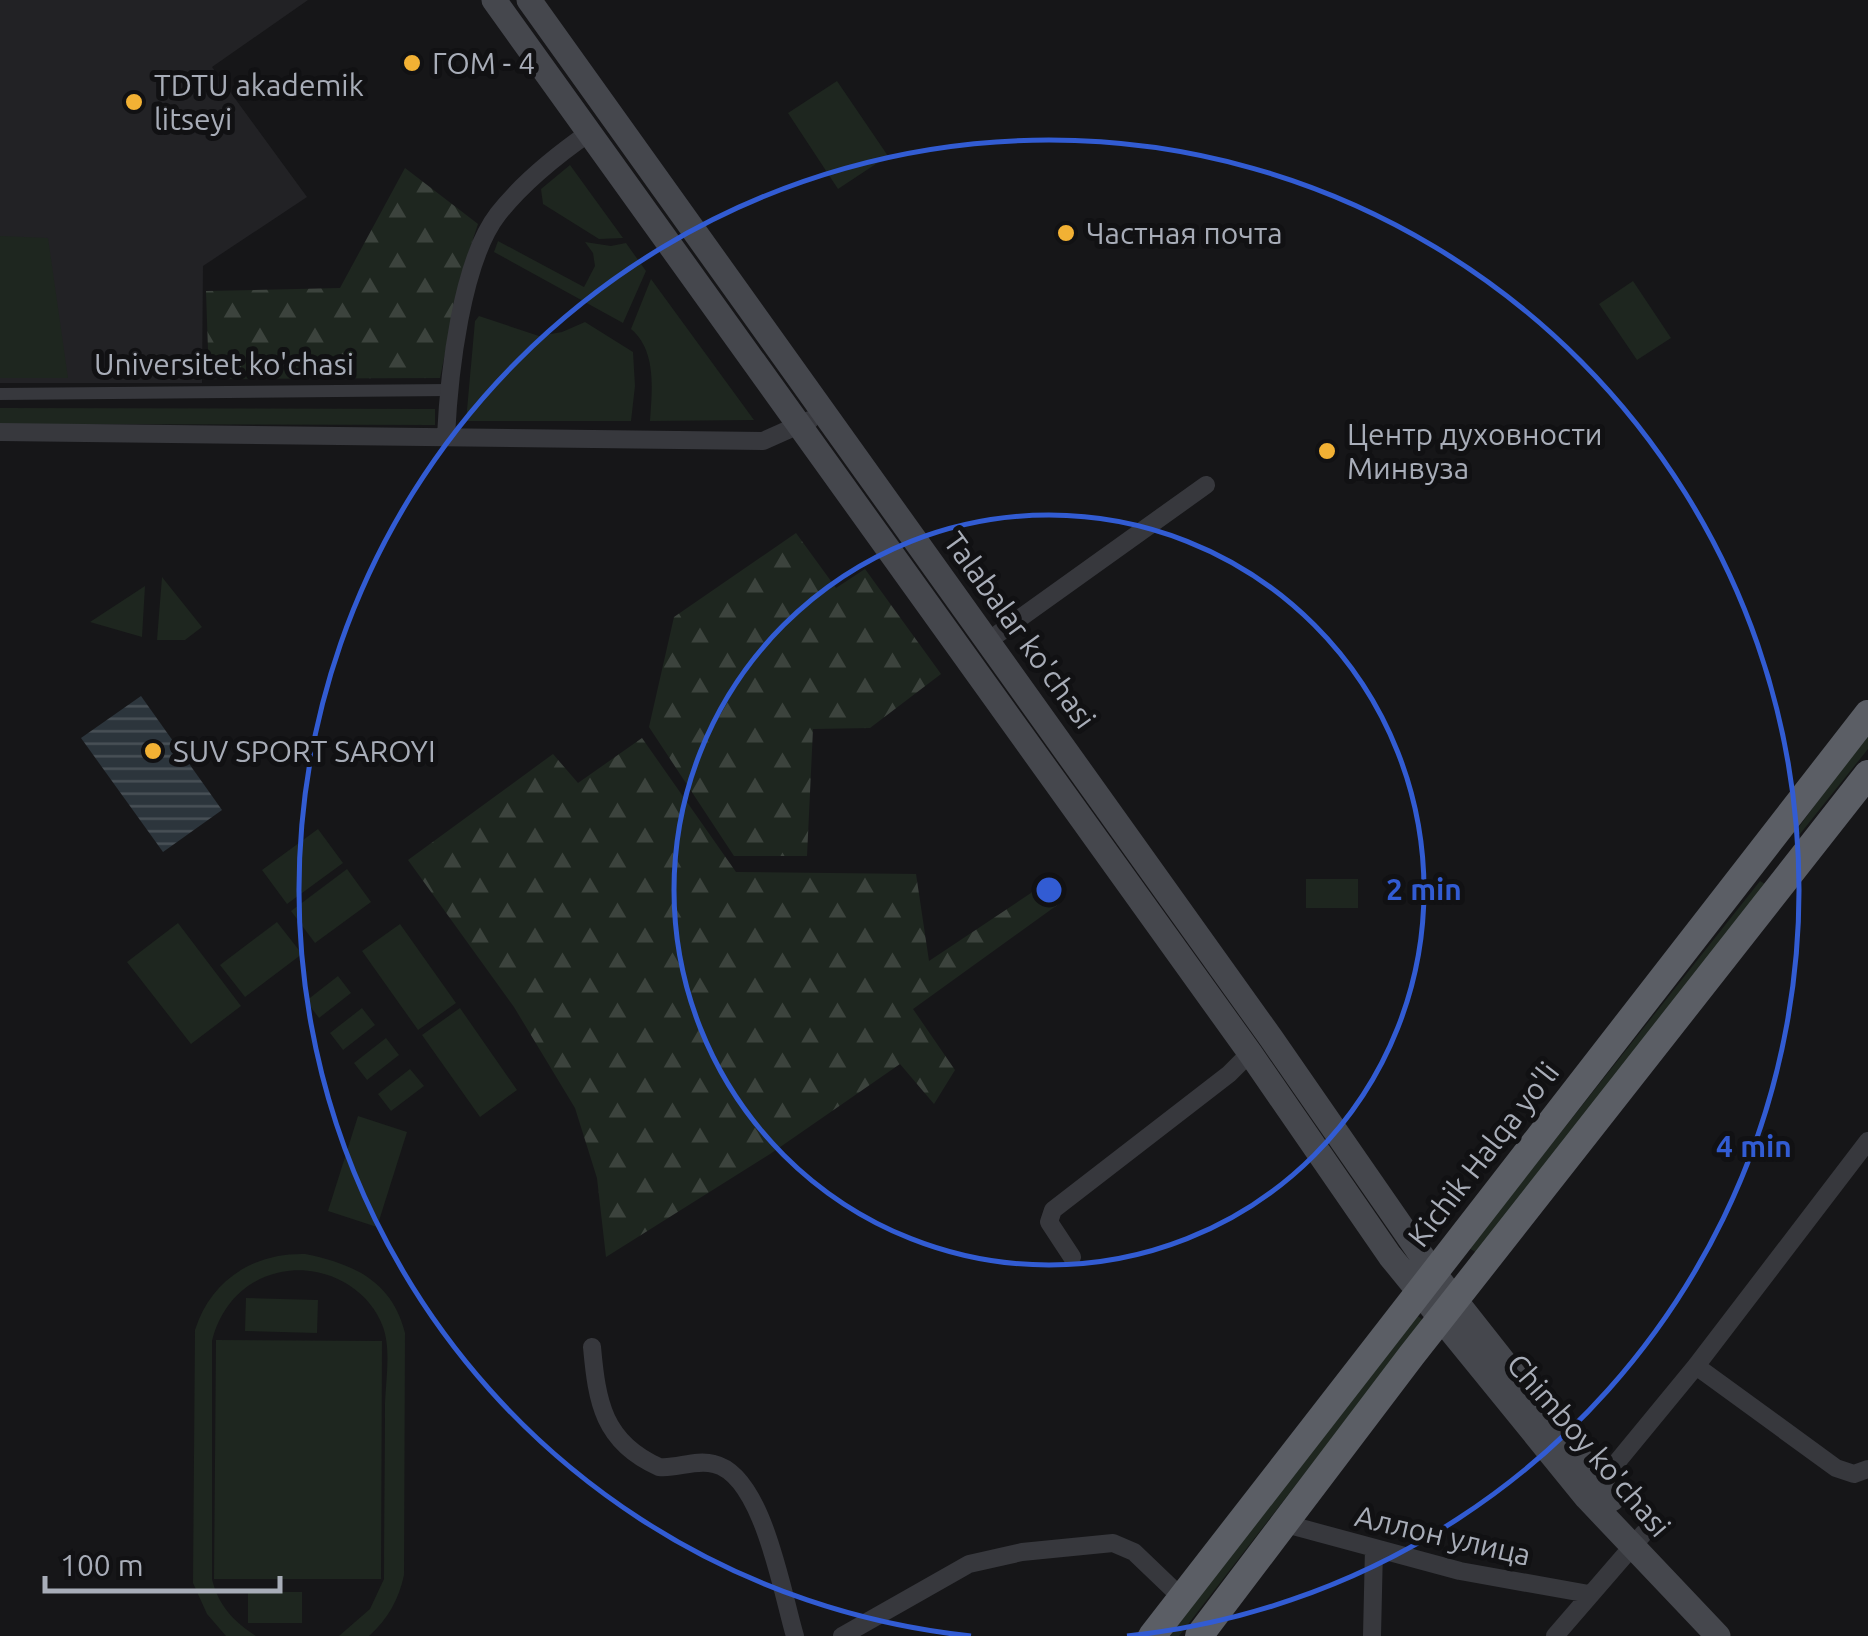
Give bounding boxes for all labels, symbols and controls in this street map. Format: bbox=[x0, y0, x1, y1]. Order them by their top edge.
place label: ГОМ - 4 bbox=[432, 46, 535, 80]
marker: ГОМ - 4 bbox=[401, 52, 423, 74]
place label: TDTU akademik litseyi bbox=[154, 68, 364, 136]
marker: TDTU akademik litseyi bbox=[123, 91, 145, 113]
place label: Частная почта bbox=[1086, 216, 1283, 250]
marker: Частная почта bbox=[1055, 222, 1077, 244]
street label: Universitet ko'chasi bbox=[94, 347, 354, 381]
place label: Центр духовности Минвуза bbox=[1347, 417, 1603, 485]
marker: Центр духовности Минвуза bbox=[1316, 440, 1338, 462]
street label: Talabalar ko'chasi bbox=[937, 525, 1103, 735]
place label: SUV SPORT SAROYI bbox=[173, 734, 436, 768]
marker: SUV SPORT SAROYI bbox=[142, 740, 164, 762]
centre of rings bbox=[1031, 872, 1067, 908]
text: 2 min bbox=[1386, 872, 1462, 906]
street label: Kichik Halqa yo'li bbox=[1401, 1055, 1565, 1253]
text: 4 min bbox=[1716, 1129, 1792, 1163]
street label: Chimboy ko'chasi bbox=[1501, 1347, 1677, 1543]
street label: Аллон улица bbox=[1352, 1498, 1534, 1572]
scale bar bbox=[45, 1531, 280, 1593]
text: 100 m bbox=[60, 1548, 144, 1582]

